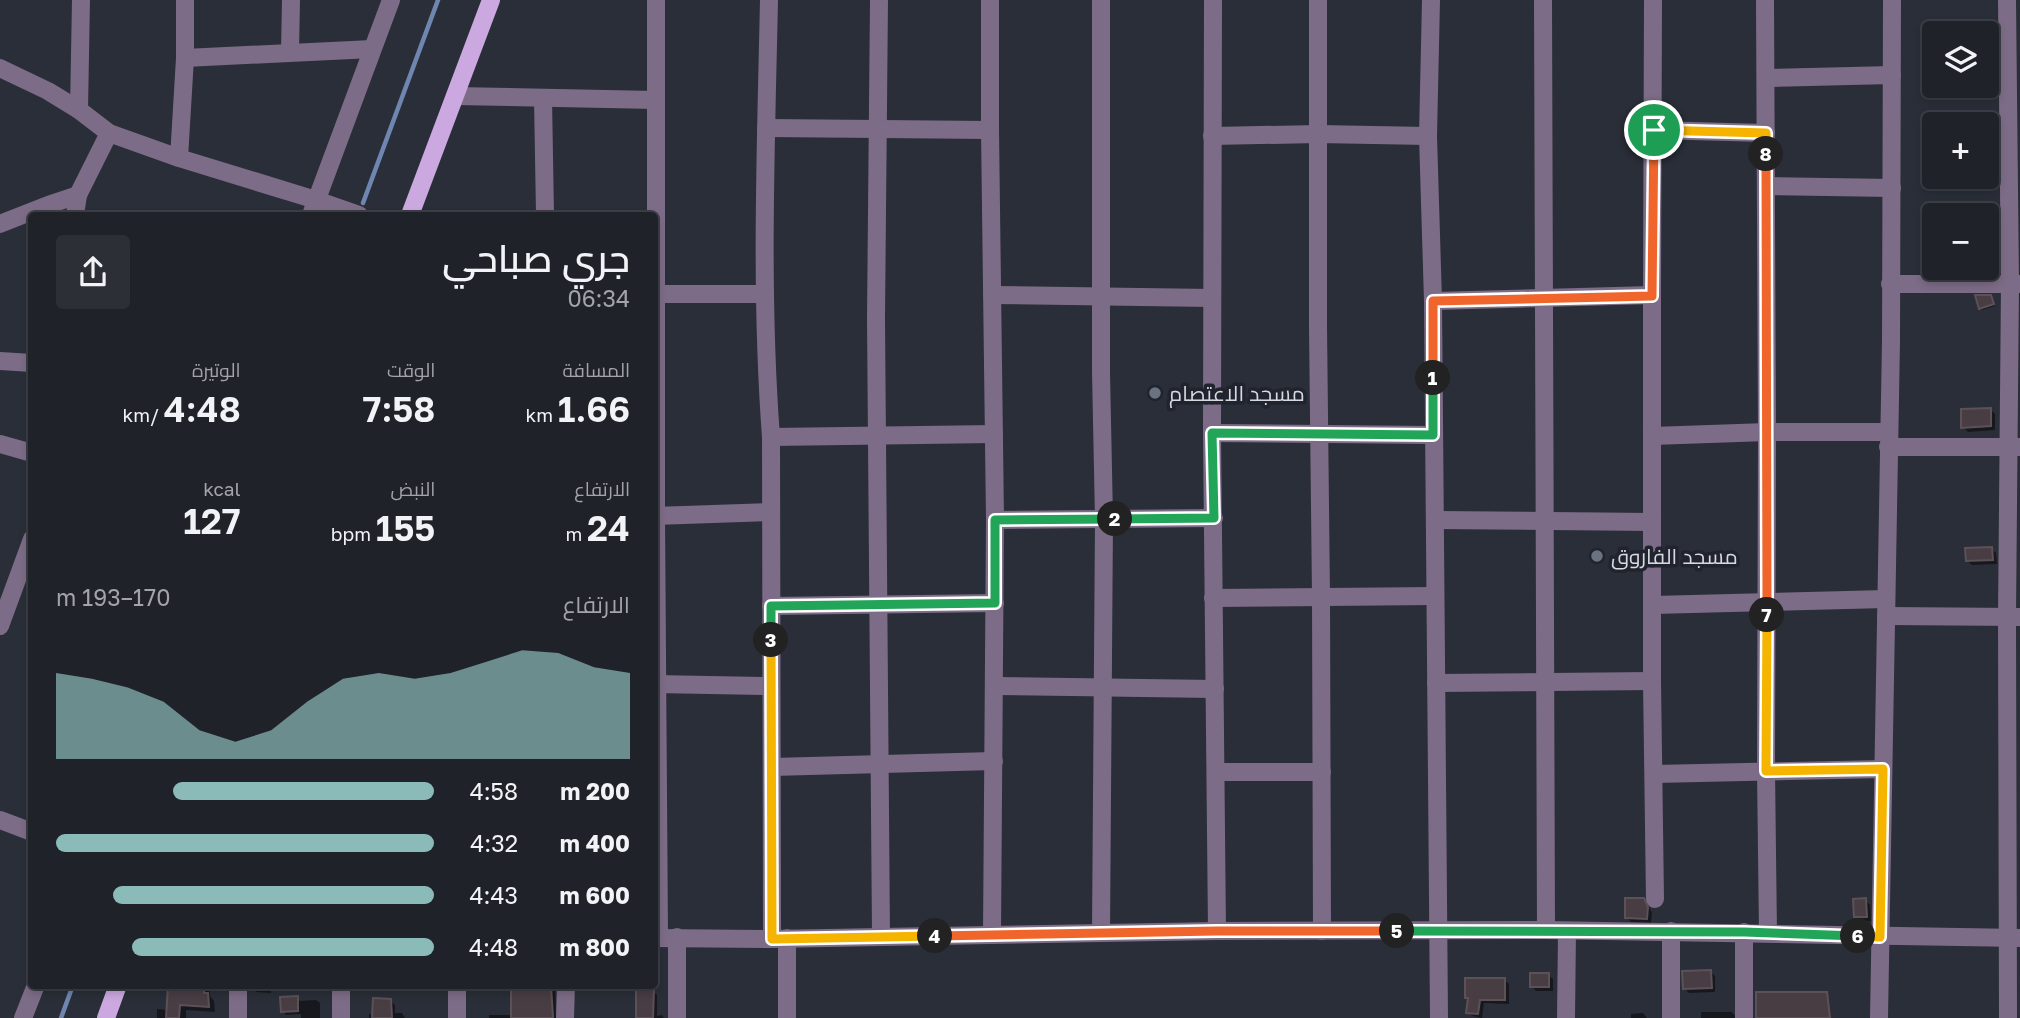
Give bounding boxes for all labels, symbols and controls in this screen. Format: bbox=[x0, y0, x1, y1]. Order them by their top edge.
map controls bbox=[1922, 21, 1999, 280]
button: layers bbox=[1922, 21, 1999, 98]
pin bbox=[1624, 100, 1684, 160]
icon: arrive bbox=[1635, 111, 1673, 149]
button: + bbox=[1922, 112, 1999, 189]
pin: 8 bbox=[1748, 136, 1784, 172]
text: 8 bbox=[1759, 142, 1772, 165]
button: − bbox=[1922, 203, 1999, 280]
button: share bbox=[56, 235, 130, 309]
text: جري صباحي bbox=[442, 235, 630, 280]
text: 06:34 bbox=[567, 284, 630, 312]
text: الوتيرة bbox=[192, 358, 241, 381]
text: الوقت bbox=[387, 358, 435, 381]
text: المسافة bbox=[562, 358, 630, 381]
pin: 1 bbox=[1416, 360, 1450, 396]
text: 1 bbox=[1428, 366, 1437, 389]
place label: مسجد الاعتصام bbox=[1169, 380, 1305, 408]
marker: مسجد الاعتصام bbox=[1147, 385, 1163, 401]
text: 4:48 bbox=[164, 388, 241, 430]
text: 7:58 bbox=[363, 388, 435, 430]
text: 1.66 bbox=[558, 388, 630, 430]
text: /km bbox=[122, 403, 164, 426]
text: km bbox=[526, 403, 558, 426]
text: kcal bbox=[203, 477, 241, 500]
text: النبض bbox=[391, 477, 435, 500]
text: الارتفاع bbox=[574, 477, 630, 500]
text: 127 bbox=[183, 500, 241, 542]
pin: 2 bbox=[1098, 502, 1132, 536]
text: 155 bbox=[376, 507, 435, 549]
text: 24 bbox=[587, 507, 630, 549]
text: 2 bbox=[1109, 507, 1120, 530]
text: bpm bbox=[331, 522, 376, 545]
text: m bbox=[565, 522, 587, 545]
place label: مسجد الفاروق bbox=[1611, 543, 1738, 570]
marker: مسجد الفاروق bbox=[1589, 548, 1605, 564]
text: 170–193 m bbox=[56, 583, 170, 611]
text: الارتفاع bbox=[563, 590, 630, 618]
pin: 7 bbox=[1750, 598, 1784, 632]
text: 7 bbox=[1761, 603, 1772, 626]
pin: 3 bbox=[754, 622, 788, 658]
text: 3 bbox=[765, 628, 776, 651]
text: 4:58 bbox=[470, 777, 518, 805]
text: 200 m bbox=[560, 777, 630, 805]
text: 4:32 bbox=[470, 829, 518, 857]
text: 400 m bbox=[560, 829, 630, 857]
text: 4:43 bbox=[470, 881, 518, 909]
text: 600 m bbox=[560, 881, 630, 909]
pin: 5 bbox=[1380, 914, 1414, 948]
pin: 4 bbox=[918, 918, 953, 954]
pin: 6 bbox=[1840, 918, 1876, 954]
text: 5 bbox=[1391, 919, 1402, 942]
text: 4 bbox=[929, 924, 940, 947]
text: 6 bbox=[1851, 924, 1864, 947]
text: 4:48 bbox=[469, 933, 518, 961]
text: 800 m bbox=[560, 933, 630, 961]

